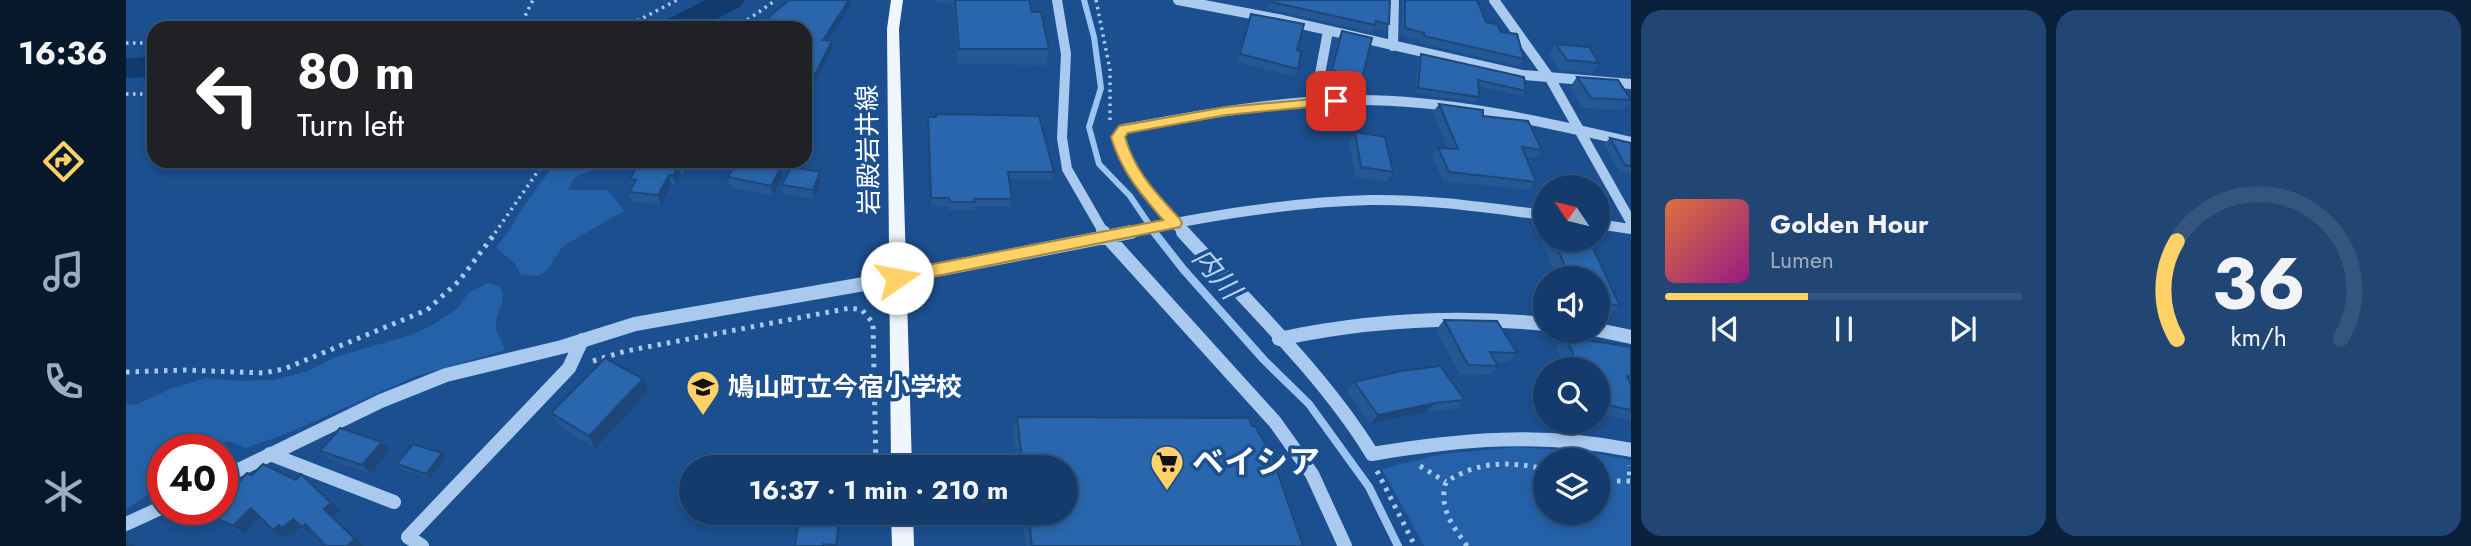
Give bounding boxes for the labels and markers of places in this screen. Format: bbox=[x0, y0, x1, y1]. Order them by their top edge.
pin bbox=[1306, 71, 1366, 131]
school or university icon: 鳩山町立今宿小学校 bbox=[684, 368, 722, 417]
place label: 鳩山町立今宿小学校 bbox=[728, 368, 962, 406]
place label: ベイシア bbox=[1192, 439, 1320, 485]
supermarket icon: ベイシア bbox=[1148, 443, 1186, 492]

